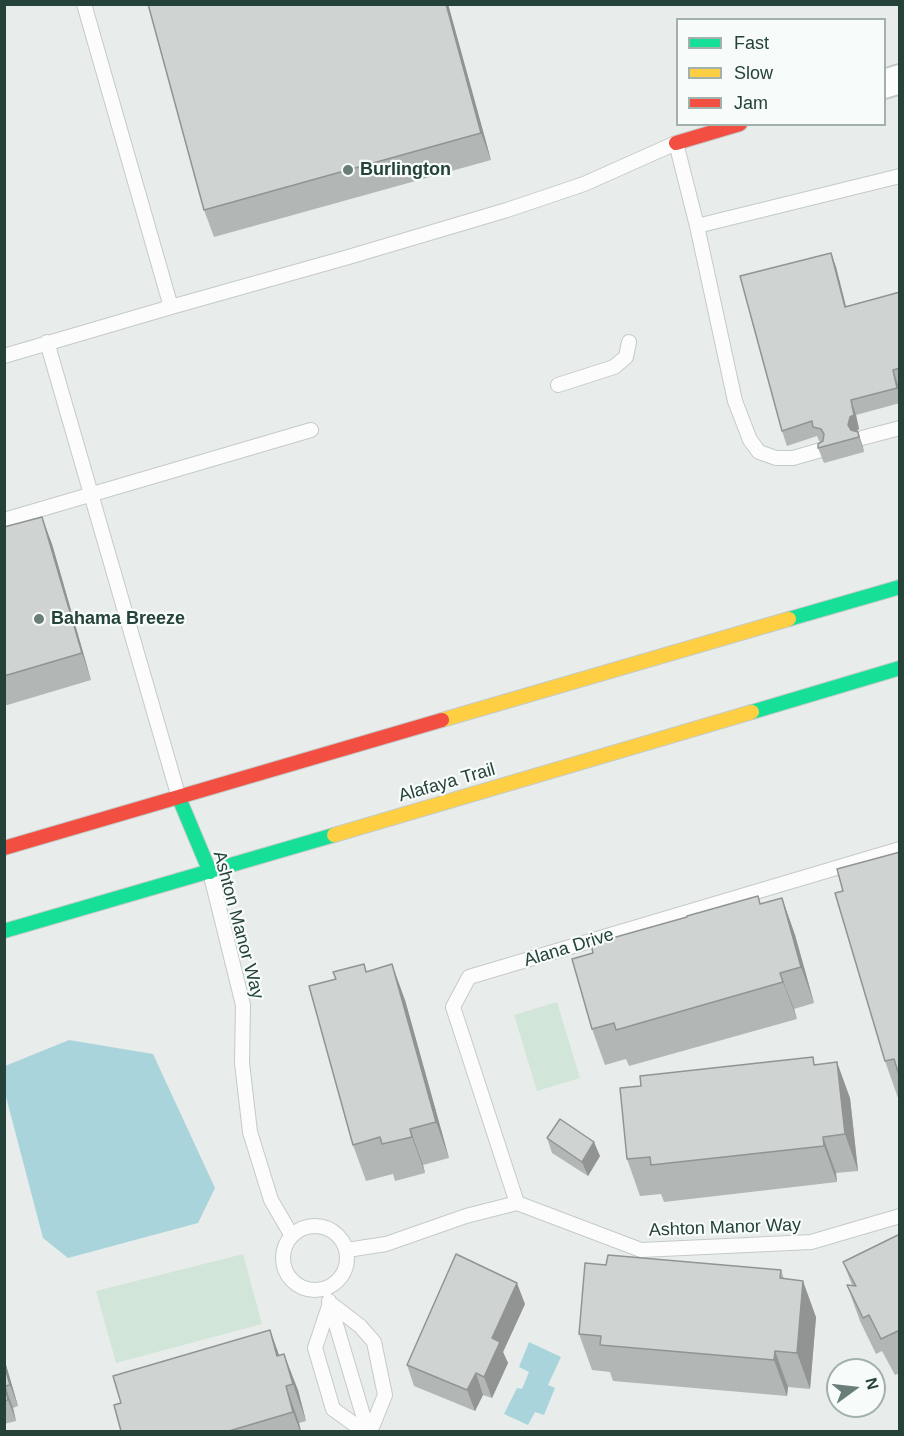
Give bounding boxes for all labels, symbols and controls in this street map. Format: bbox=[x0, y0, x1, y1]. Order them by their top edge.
legend bbox=[676, 18, 886, 126]
text: Fast bbox=[734, 33, 769, 53]
text: Slow bbox=[734, 63, 773, 83]
text: Jam bbox=[734, 93, 768, 113]
place label: Burlington bbox=[360, 159, 451, 181]
marker: Burlington bbox=[341, 163, 355, 177]
place label: Bahama Breeze bbox=[51, 608, 185, 630]
marker: Bahama Breeze bbox=[32, 612, 46, 626]
street label: Alafaya Trail bbox=[396, 759, 498, 807]
street label: Ashton Manor Way bbox=[208, 849, 268, 1001]
street label: Alana Drive bbox=[521, 924, 617, 972]
street label: Ashton Manor Way bbox=[648, 1215, 802, 1241]
north arrow bbox=[826, 1358, 886, 1418]
text: N bbox=[862, 1376, 882, 1392]

